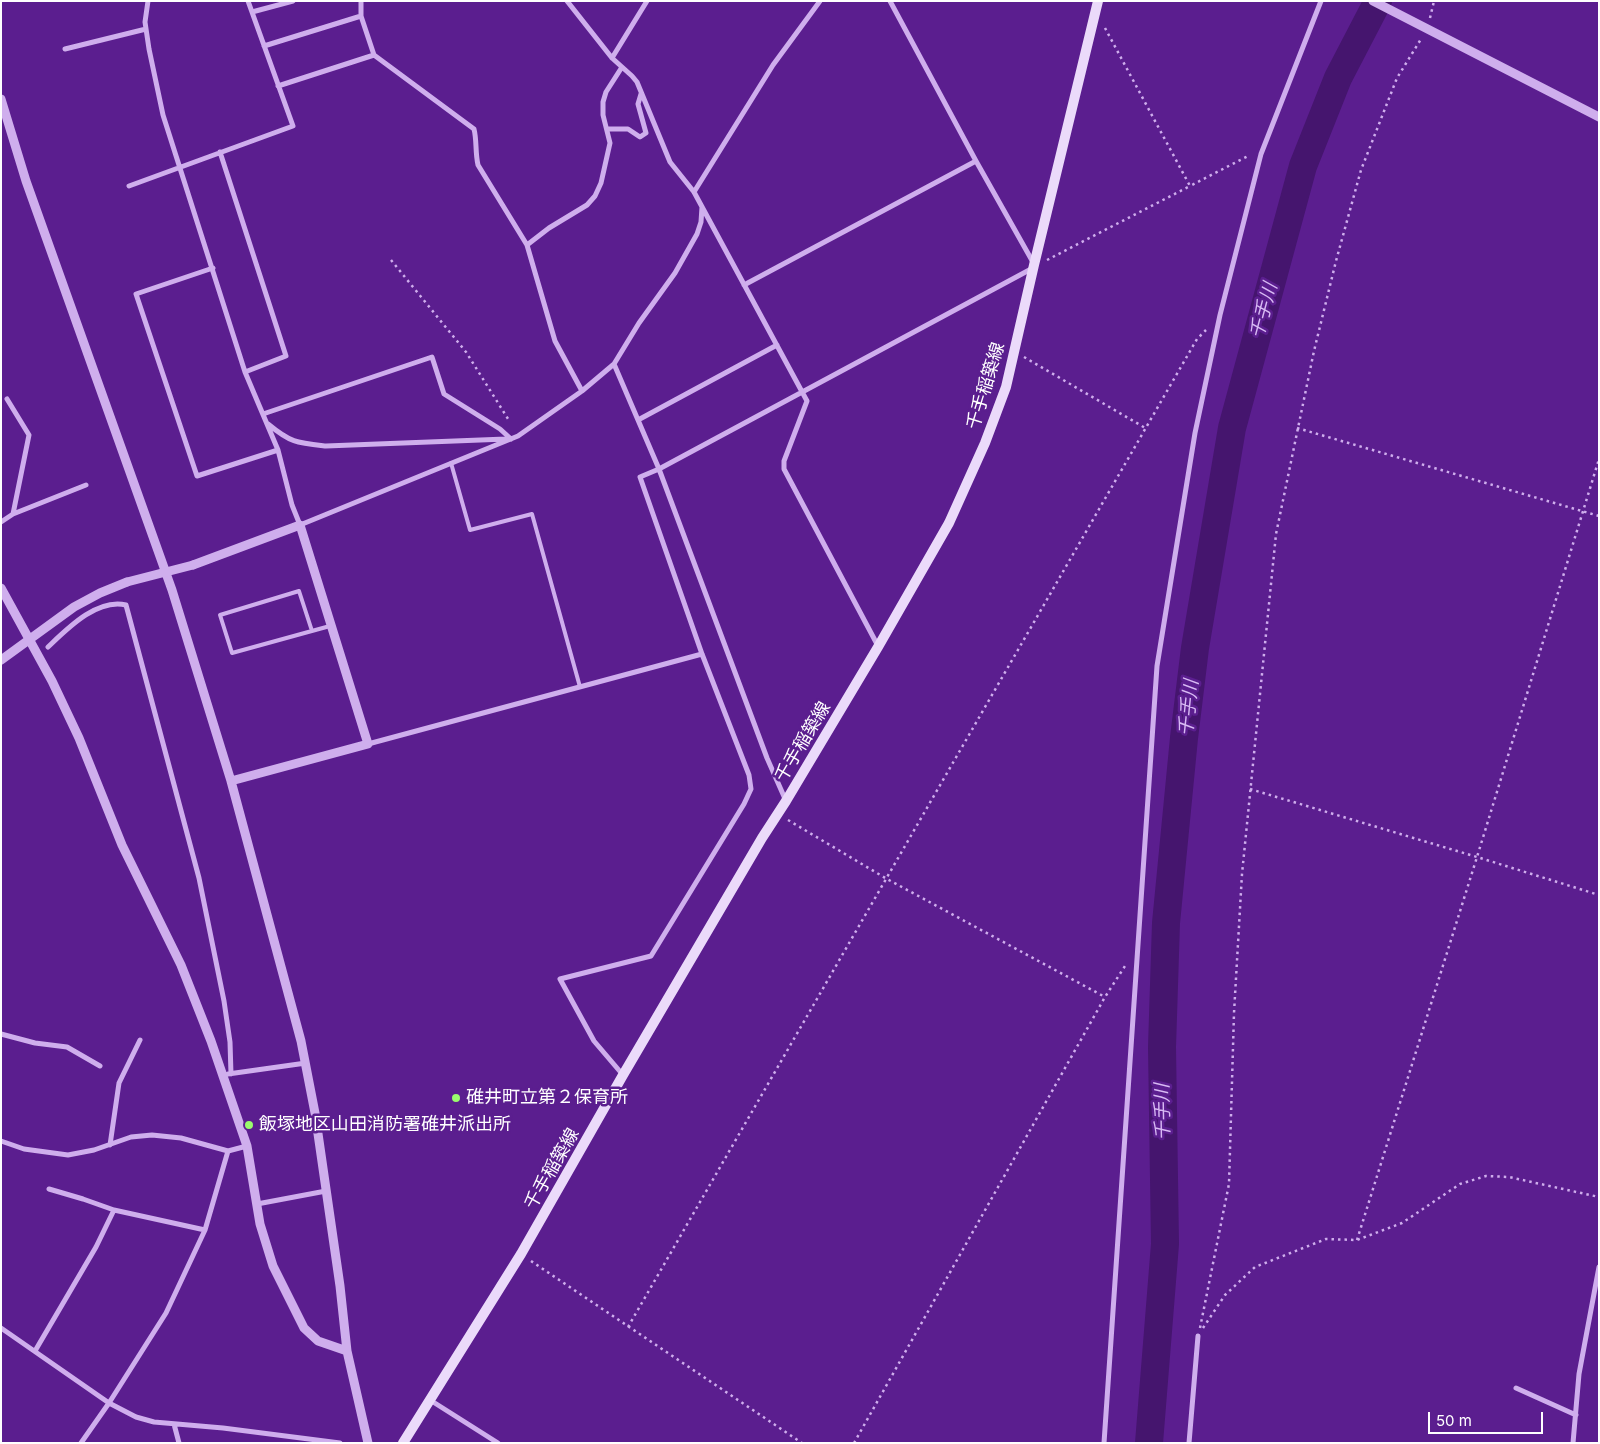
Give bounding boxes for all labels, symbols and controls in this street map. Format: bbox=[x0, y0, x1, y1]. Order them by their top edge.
water label: 千手川 bbox=[1246, 281, 1282, 341]
street label: 千手稲築線 bbox=[963, 340, 1009, 432]
water label: 千手川 bbox=[1175, 678, 1203, 738]
street label: 千手稲築線 bbox=[771, 698, 835, 786]
water label: 千手川 bbox=[1151, 1083, 1175, 1141]
place label: 碓井町立第２保育所 bbox=[466, 1087, 628, 1109]
marker: 碓井町立第２保育所 bbox=[450, 1092, 462, 1104]
place label: 飯塚地区山田消防署碓井派出所 bbox=[259, 1114, 511, 1136]
marker: 飯塚地区山田消防署碓井派出所 bbox=[243, 1119, 255, 1131]
street label: 千手稲築線 bbox=[520, 1125, 584, 1213]
scale bar bbox=[1430, 1402, 1545, 1434]
text: 50 m bbox=[1436, 1411, 1472, 1430]

